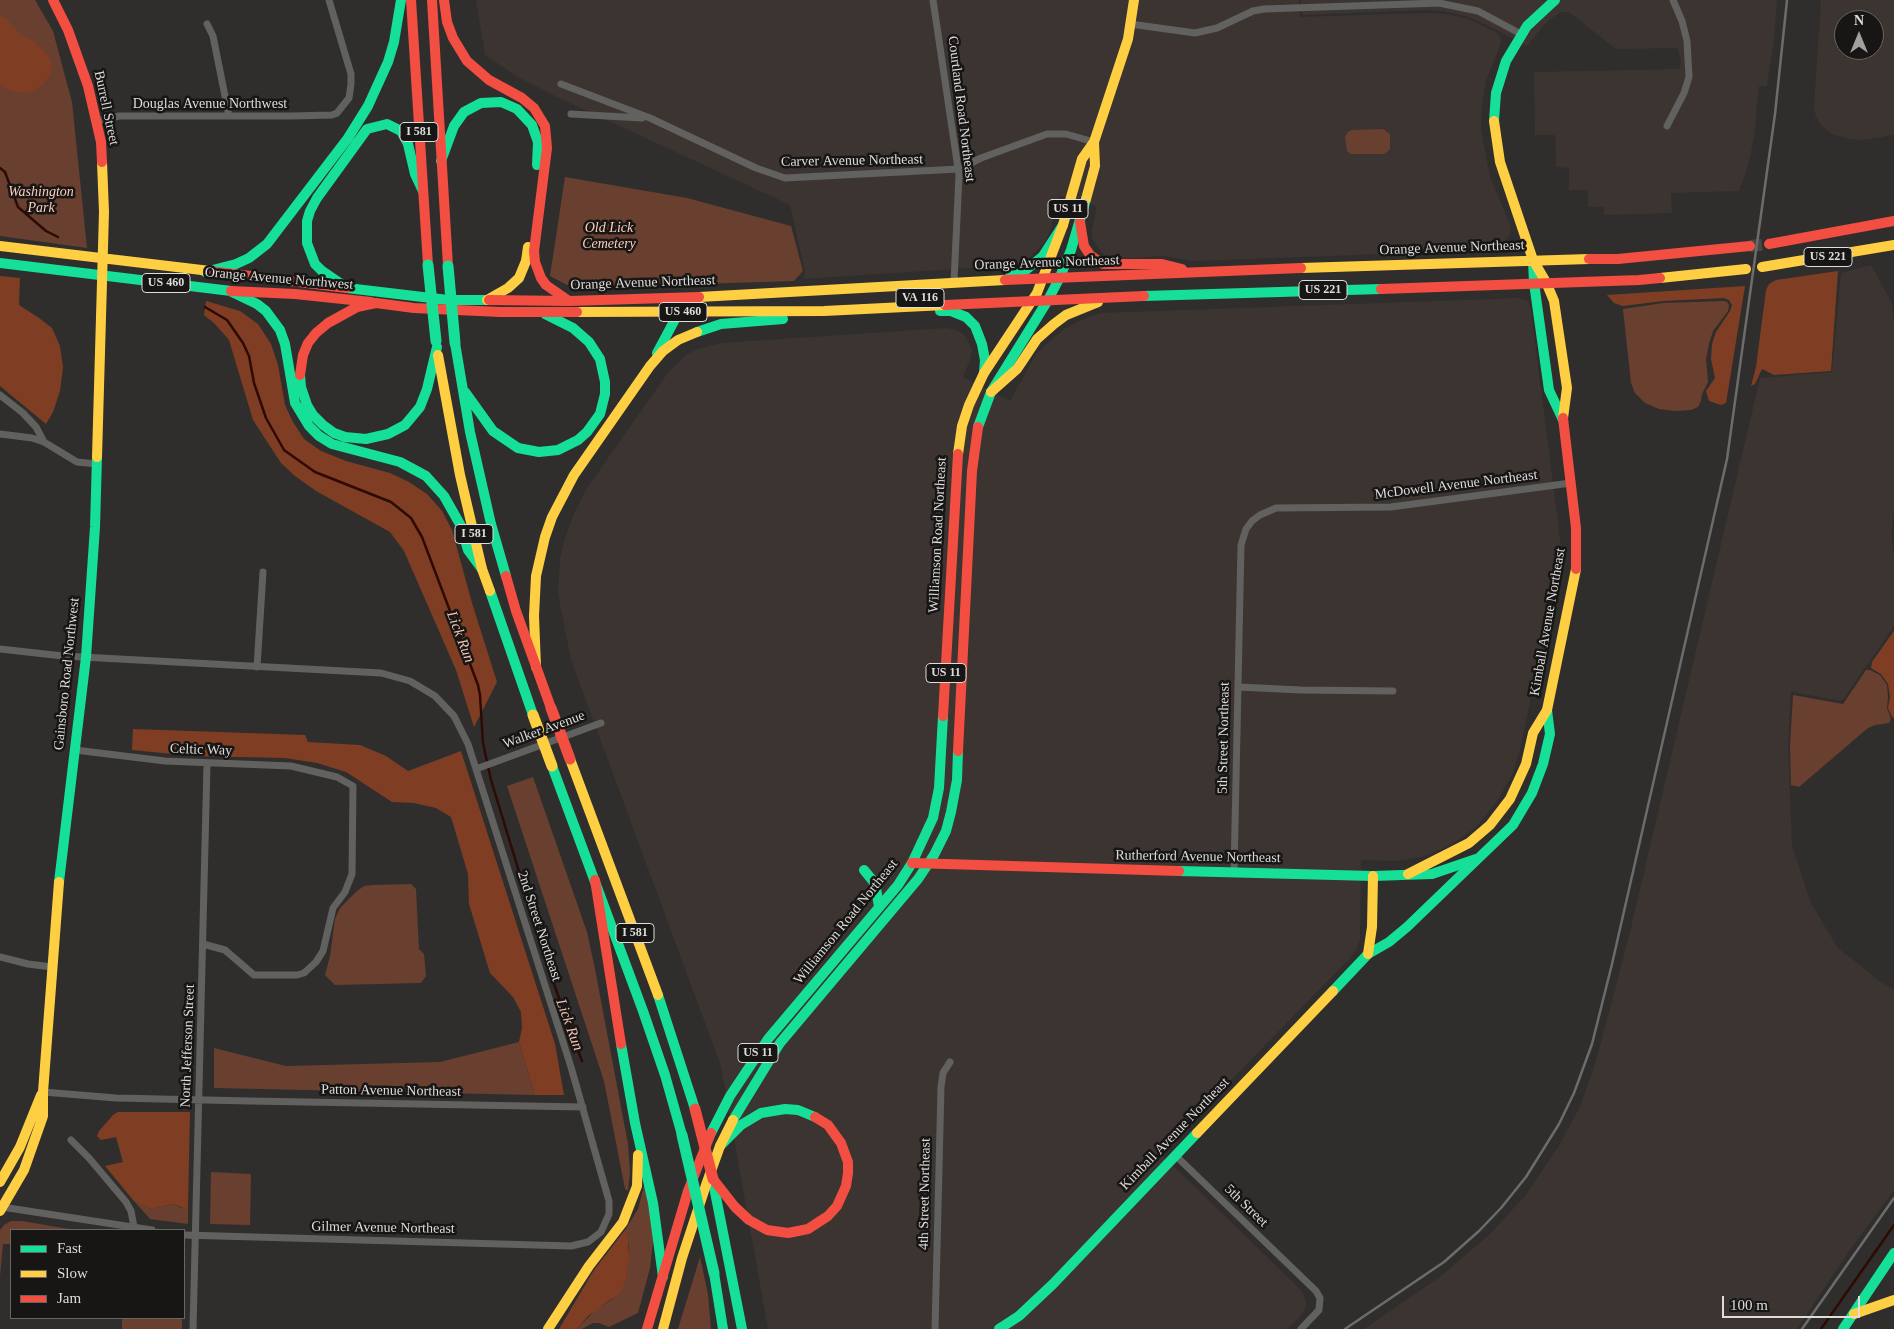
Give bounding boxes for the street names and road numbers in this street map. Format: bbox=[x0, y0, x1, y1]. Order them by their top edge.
street label: Courtland Road Northeast bbox=[944, 35, 978, 183]
street label: Burrell Street bbox=[90, 69, 122, 147]
street label: Douglas Avenue Northwest bbox=[133, 96, 287, 112]
road number: I 581 bbox=[400, 122, 438, 142]
street label: Carver Avenue Northeast bbox=[781, 151, 923, 171]
road number: US 11 bbox=[1048, 200, 1088, 218]
street label: Orange Avenue Northeast bbox=[1379, 237, 1525, 259]
road number: US 221 bbox=[1804, 248, 1852, 266]
street label: Orange Avenue Northeast bbox=[974, 252, 1120, 274]
street label: Orange Avenue Northwest bbox=[204, 264, 354, 294]
street label: Orange Avenue Northeast bbox=[570, 272, 716, 294]
road number: US 460 bbox=[142, 274, 190, 292]
road number: US 221 bbox=[1299, 280, 1347, 300]
road number: VA 116 bbox=[896, 288, 944, 308]
road number: US 460 bbox=[659, 302, 707, 322]
street label: Williamson Road Northeast bbox=[926, 457, 950, 613]
street label: McDowell Avenue Northeast bbox=[1374, 467, 1538, 503]
road number: I 581 bbox=[455, 524, 493, 544]
street label: Kimball Avenue Northeast bbox=[1527, 547, 1569, 697]
street label: Gainsboro Road Northwest bbox=[51, 597, 83, 751]
road number: US 11 bbox=[926, 664, 966, 682]
street label: 5th Street Northeast bbox=[1215, 682, 1233, 794]
street label: Walker Avenue bbox=[501, 707, 587, 753]
street label: Celtic Way bbox=[170, 741, 232, 759]
street label: Rutherford Avenue Northeast bbox=[1115, 847, 1281, 867]
street label: Williamson Road Northeast bbox=[790, 856, 902, 988]
street label: 2nd Street Northeast bbox=[513, 869, 565, 983]
road number: I 581 bbox=[616, 924, 654, 942]
street label: North Jefferson Street bbox=[177, 984, 199, 1108]
road number: US 11 bbox=[738, 1044, 778, 1062]
street label: Kimball Avenue Northeast bbox=[1117, 1074, 1233, 1194]
street label: Patton Avenue Northeast bbox=[321, 1081, 461, 1101]
street label: 4th Street Northeast bbox=[916, 1138, 934, 1250]
street label: 5th Street bbox=[1221, 1181, 1271, 1231]
street label: Gilmer Avenue Northeast bbox=[311, 1218, 455, 1238]

